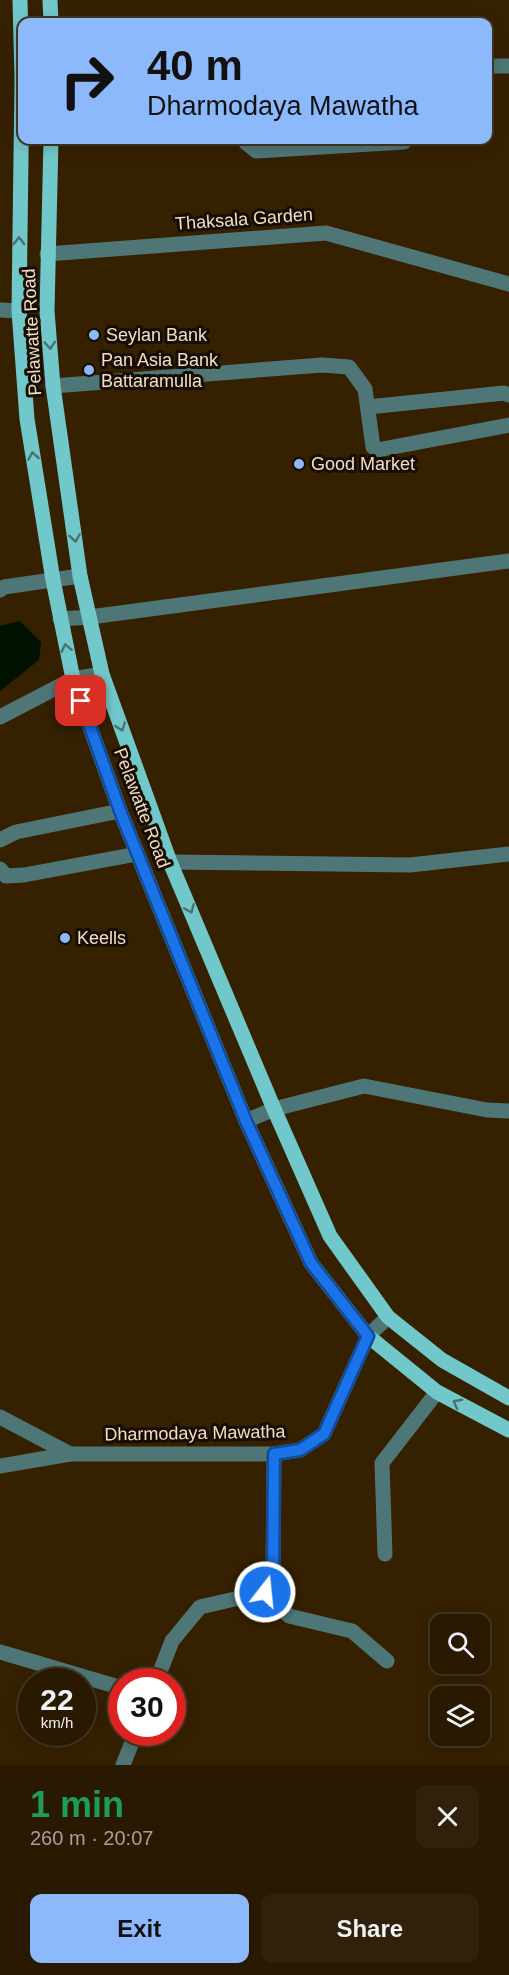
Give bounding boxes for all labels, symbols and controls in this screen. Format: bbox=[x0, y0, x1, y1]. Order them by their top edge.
icon: right bbox=[48, 42, 126, 120]
text: 40 m bbox=[147, 42, 243, 89]
text: Dharmodaya Mawatha bbox=[147, 91, 419, 121]
street label: Thaksala Garden bbox=[174, 204, 314, 234]
one-way arrow bbox=[13, 236, 26, 245]
street label: Pelawatte Road bbox=[19, 268, 45, 396]
place label: Seylan Bank bbox=[106, 325, 208, 345]
marker: Seylan Bank bbox=[87, 328, 101, 342]
one-way arrow bbox=[43, 340, 56, 349]
place label: Pan Asia Bank Battaramulla bbox=[101, 350, 219, 391]
marker: Pan Asia Bank Battaramulla bbox=[82, 363, 96, 377]
one-way arrow bbox=[27, 451, 39, 461]
place label: Good Market bbox=[311, 454, 415, 474]
marker: Good Market bbox=[292, 457, 306, 471]
one-way arrow bbox=[68, 534, 80, 543]
one-way arrow bbox=[61, 643, 74, 653]
pin bbox=[55, 675, 106, 726]
icon: arrive bbox=[64, 684, 97, 717]
one-way arrow bbox=[114, 721, 127, 732]
street label: Pelawatte Road bbox=[110, 745, 174, 871]
one-way arrow bbox=[183, 903, 195, 914]
place label: Keells bbox=[77, 928, 126, 948]
marker: Keells bbox=[58, 931, 72, 945]
one-way arrow bbox=[453, 1399, 464, 1410]
street label: Dharmodaya Mawatha bbox=[104, 1421, 287, 1445]
position arrow bbox=[233, 1560, 297, 1624]
map controls bbox=[430, 1614, 490, 1746]
button: search bbox=[430, 1614, 490, 1674]
speed limit sign: 30 bbox=[108, 1668, 186, 1746]
text: 22 bbox=[40, 1683, 74, 1716]
button: layers bbox=[430, 1686, 490, 1746]
text: km/h bbox=[41, 1714, 73, 1731]
text: 1 min bbox=[30, 1784, 124, 1825]
button: close bbox=[416, 1785, 479, 1848]
text: 260 m · 20:07 bbox=[30, 1827, 153, 1849]
button: Exit bbox=[30, 1894, 249, 1963]
button: Share bbox=[261, 1894, 479, 1963]

